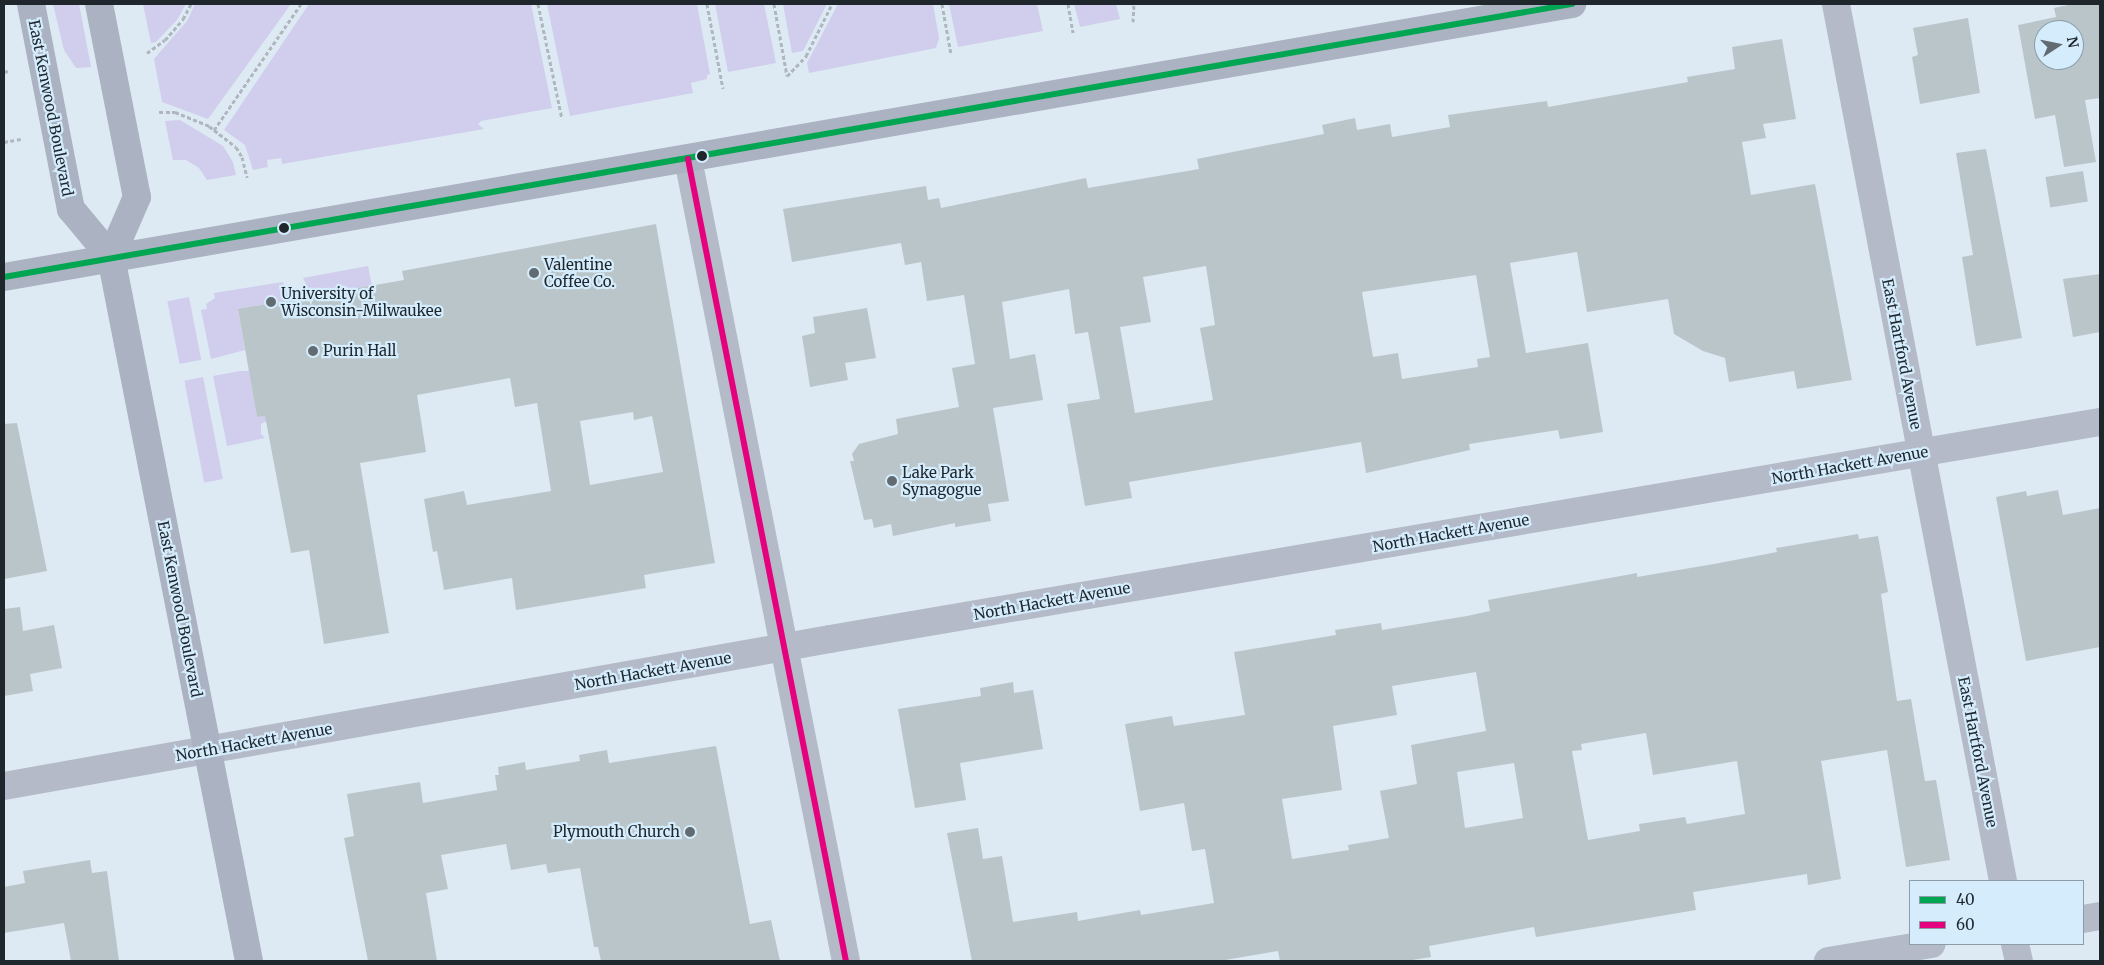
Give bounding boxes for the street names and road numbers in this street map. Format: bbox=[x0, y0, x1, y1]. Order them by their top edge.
street label: East Kenwood Boulevard bbox=[25, 18, 77, 198]
street label: East Hartford Avenue bbox=[1879, 277, 1925, 431]
street label: North Hackett Avenue bbox=[1770, 442, 1930, 488]
street label: North Hackett Avenue bbox=[1371, 510, 1531, 556]
street label: East Kenwood Boulevard bbox=[154, 519, 206, 699]
street label: North Hackett Avenue bbox=[972, 578, 1132, 624]
street label: North Hackett Avenue bbox=[573, 648, 733, 694]
street label: East Hartford Avenue bbox=[1955, 675, 2001, 829]
street label: North Hackett Avenue bbox=[174, 719, 334, 765]

